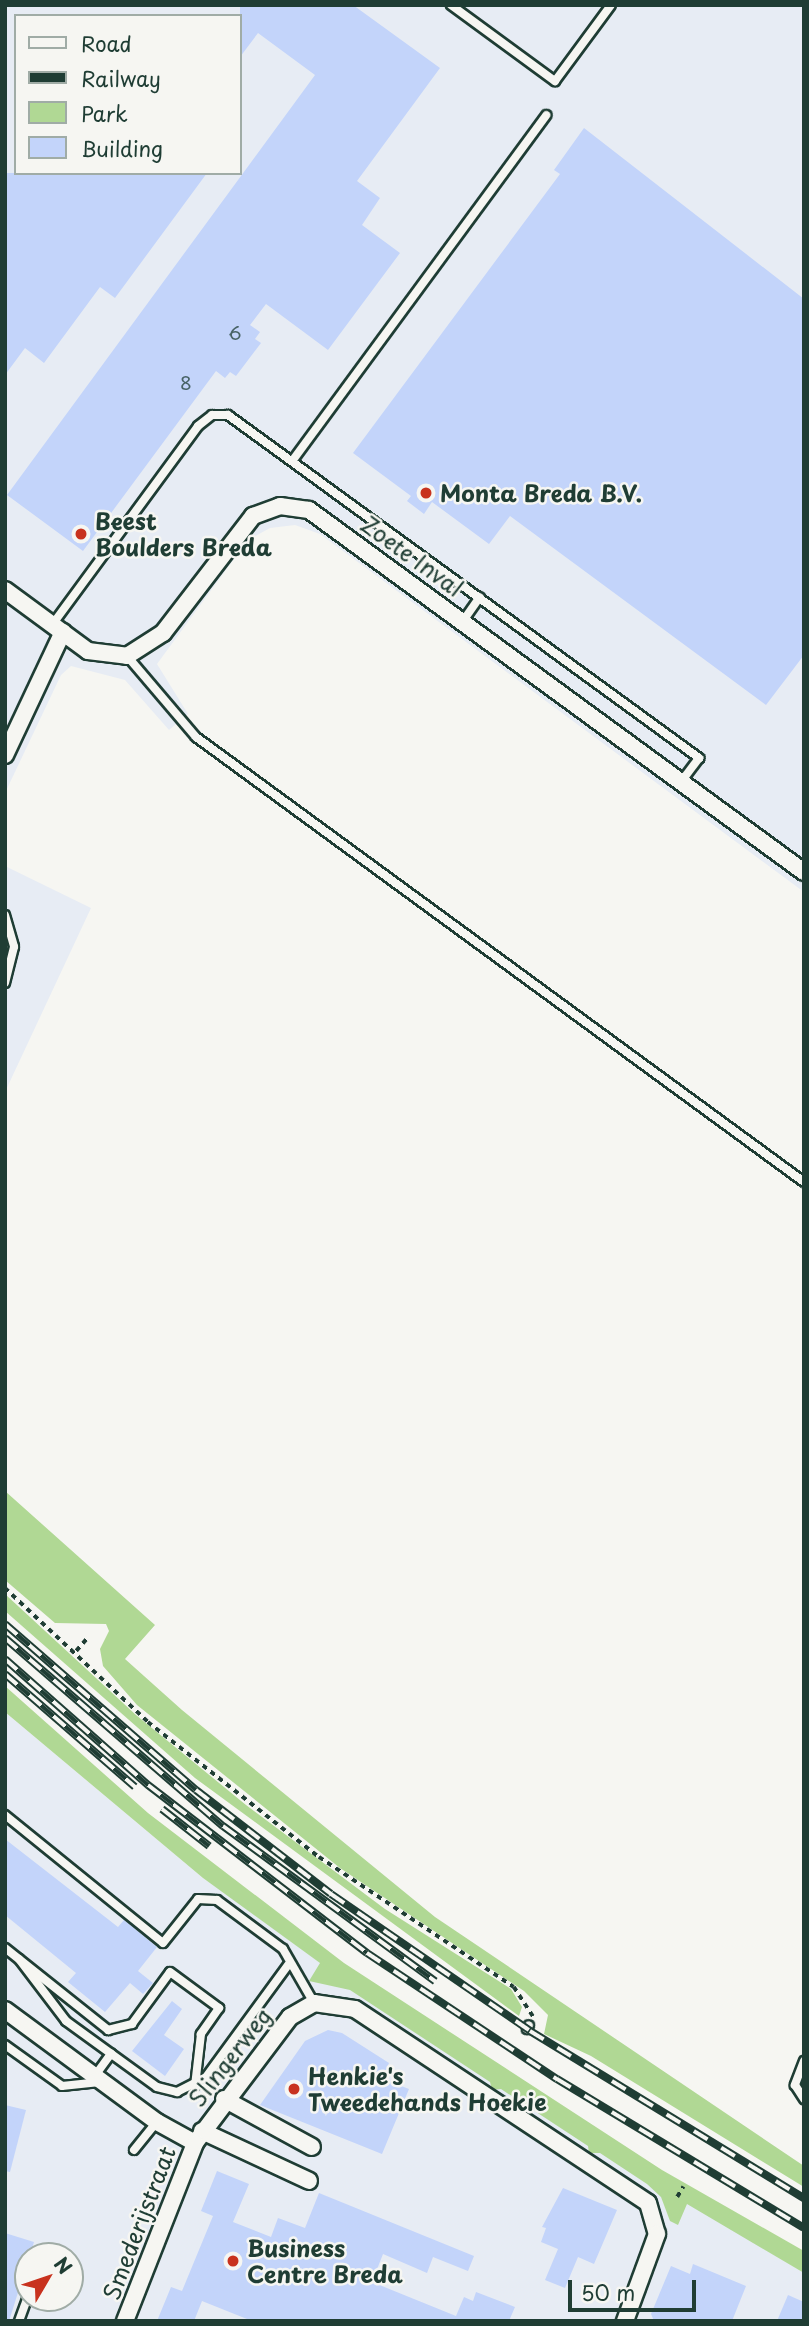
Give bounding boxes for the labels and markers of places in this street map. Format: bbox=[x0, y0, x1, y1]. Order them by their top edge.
place label: Monta Breda B.V. bbox=[440, 479, 643, 507]
marker: Monta Breda B.V. bbox=[418, 485, 434, 501]
place label: Beest Boulders Breda bbox=[95, 507, 272, 561]
marker: Beest Boulders Breda bbox=[73, 526, 89, 542]
place label: Henkie's Tweedehands Hoekie bbox=[308, 2062, 546, 2116]
marker: Henkie's Tweedehands Hoekie bbox=[286, 2081, 302, 2097]
place label: Business Centre Breda bbox=[247, 2234, 403, 2288]
marker: Business Centre Breda bbox=[225, 2253, 241, 2269]

